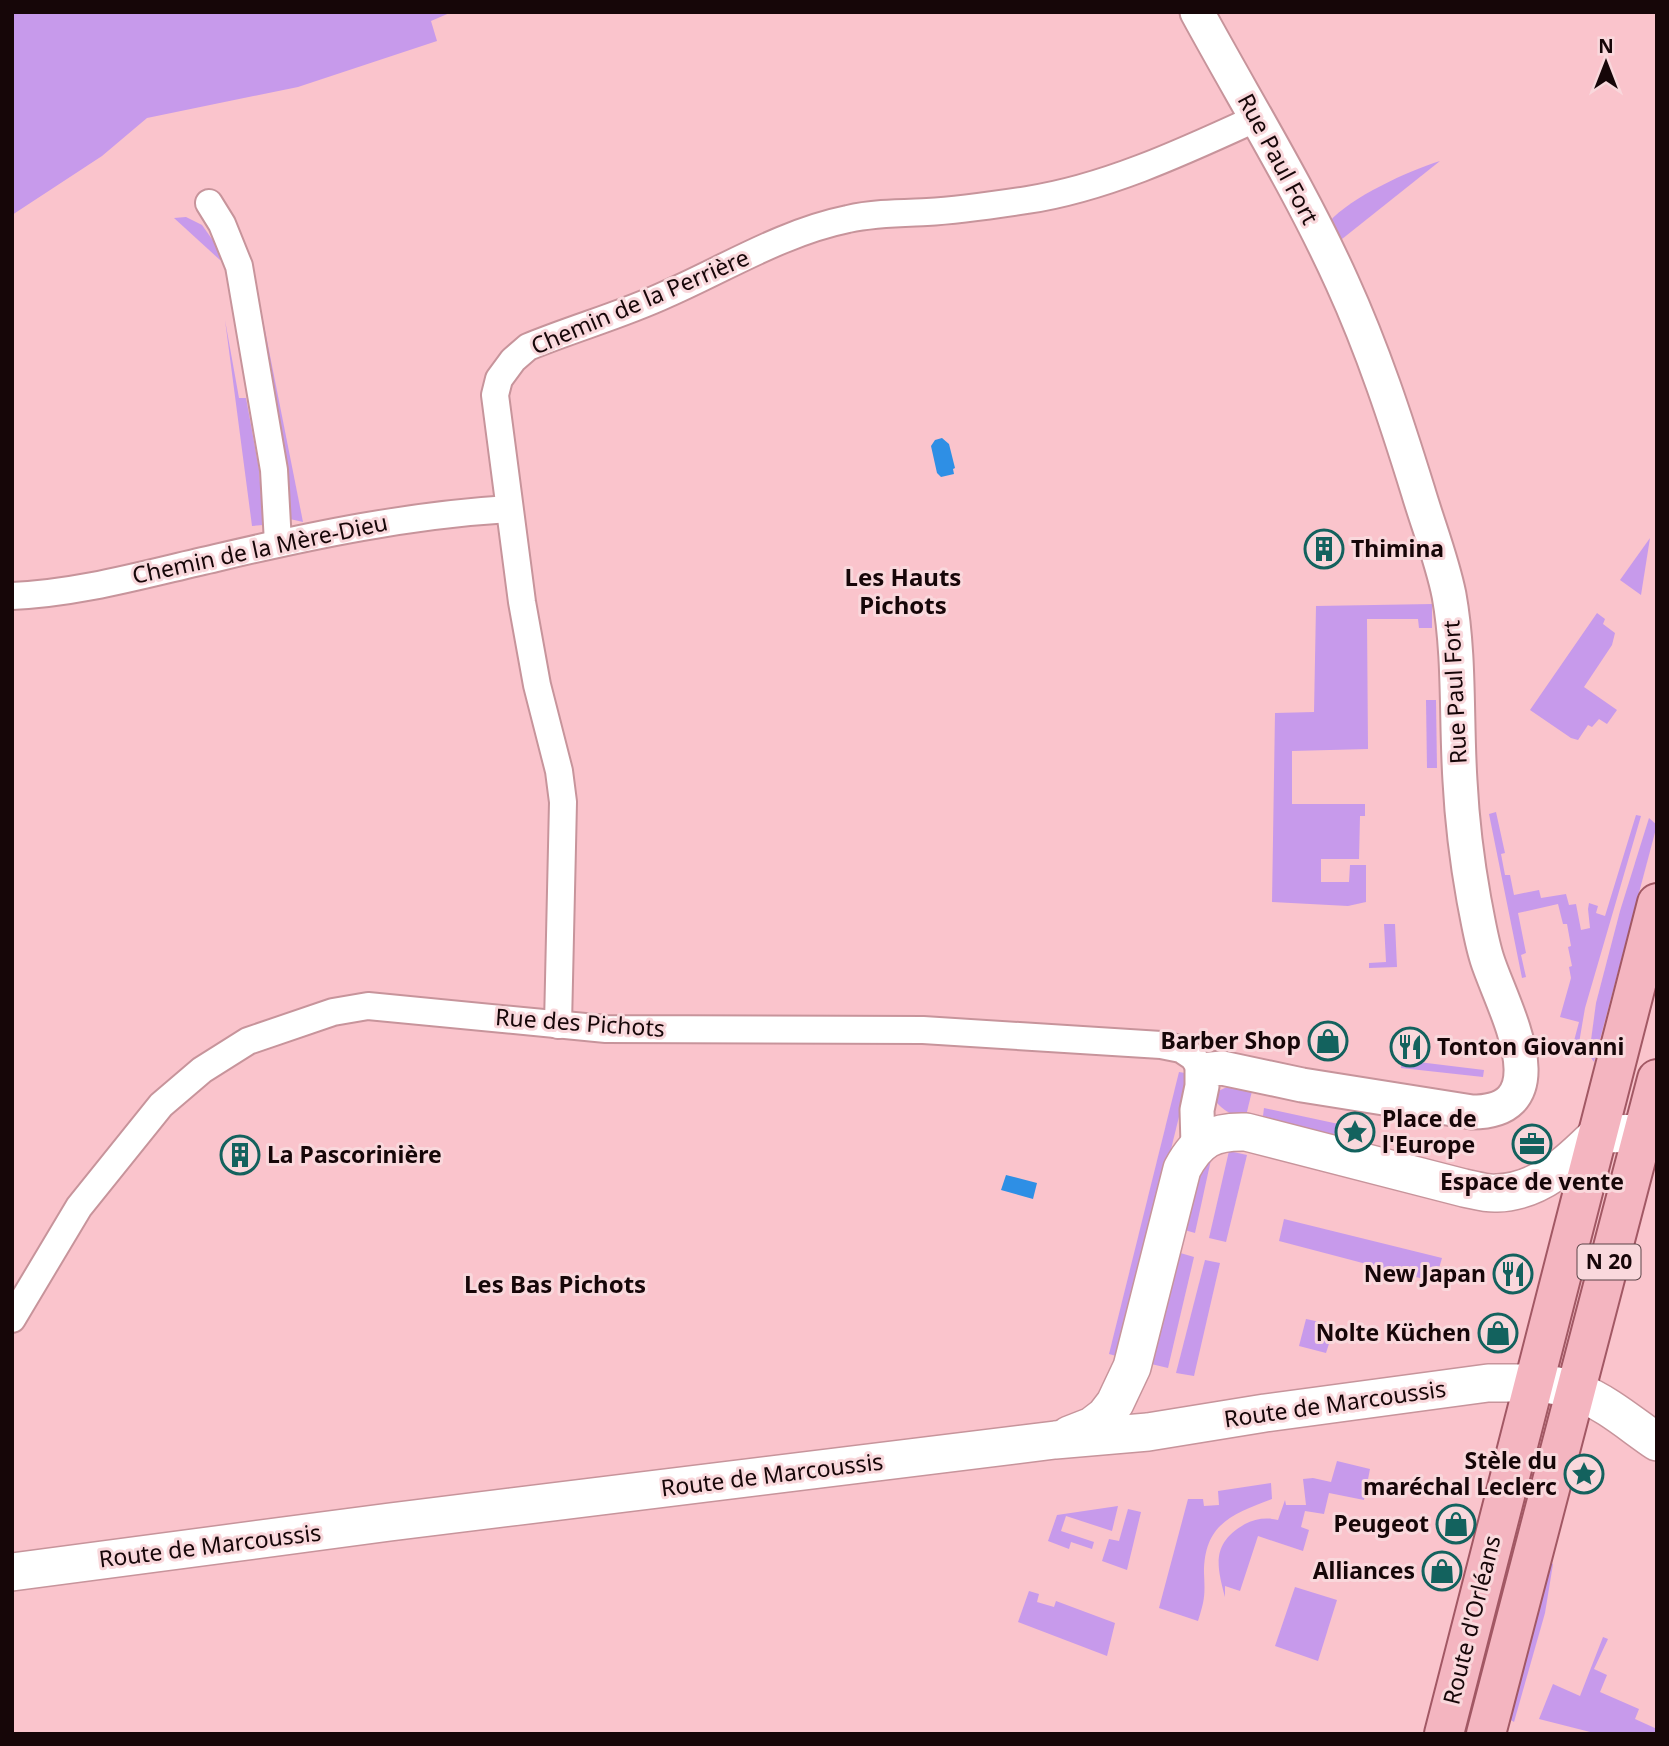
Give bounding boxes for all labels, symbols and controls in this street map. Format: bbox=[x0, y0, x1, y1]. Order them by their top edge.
north arrow bbox=[1571, 28, 1641, 98]
text: N bbox=[1598, 33, 1614, 59]
street label: Rue Paul Fort bbox=[1231, 87, 1327, 230]
street label: Chemin de la Perrière bbox=[526, 241, 754, 362]
street label: Chemin de la Mère-Dieu bbox=[129, 505, 390, 591]
building icon: Thimina bbox=[1303, 528, 1345, 570]
place label: Thimina bbox=[1351, 532, 1444, 564]
district label: Les Hauts Pichots bbox=[845, 560, 961, 621]
street label: Rue Paul Fort bbox=[1434, 619, 1474, 765]
street label: Rue des Pichots bbox=[494, 1000, 666, 1044]
shop icon: Barber Shop bbox=[1307, 1020, 1349, 1062]
place label: Barber Shop bbox=[1161, 1024, 1301, 1056]
restaurant icon: Tonton Giovanni bbox=[1389, 1026, 1431, 1068]
place label: Tonton Giovanni bbox=[1437, 1030, 1624, 1062]
place label: Place de l'Europe bbox=[1382, 1102, 1477, 1160]
place icon: Place de l'Europe bbox=[1334, 1111, 1376, 1153]
office icon: Espace de vente bbox=[1511, 1123, 1553, 1165]
building icon: La Pascorinière bbox=[219, 1134, 261, 1176]
place label: La Pascorinière bbox=[267, 1138, 442, 1170]
place label: Espace de vente bbox=[1440, 1165, 1624, 1197]
road number: N 20 bbox=[1578, 1244, 1640, 1280]
restaurant icon: New Japan bbox=[1492, 1253, 1534, 1295]
place label: New Japan bbox=[1364, 1257, 1486, 1289]
district label: Les Bas Pichots bbox=[464, 1267, 646, 1300]
shop icon: Nolte Küchen bbox=[1477, 1312, 1519, 1354]
place label: Nolte Küchen bbox=[1316, 1316, 1471, 1348]
street label: Route de Marcoussis bbox=[1222, 1372, 1448, 1434]
street label: Route de Marcoussis bbox=[659, 1444, 885, 1504]
place label: Stèle du maréchal Leclerc bbox=[1363, 1444, 1557, 1502]
place icon: Stèle du maréchal Leclerc bbox=[1563, 1453, 1605, 1495]
shop icon: Peugeot bbox=[1435, 1503, 1477, 1545]
place label: Peugeot bbox=[1333, 1507, 1429, 1539]
street label: Route de Marcoussis bbox=[97, 1515, 323, 1575]
street label: Route d'Orléans bbox=[1435, 1532, 1508, 1708]
shop icon: Alliances bbox=[1421, 1550, 1463, 1592]
place label: Alliances bbox=[1313, 1554, 1415, 1586]

